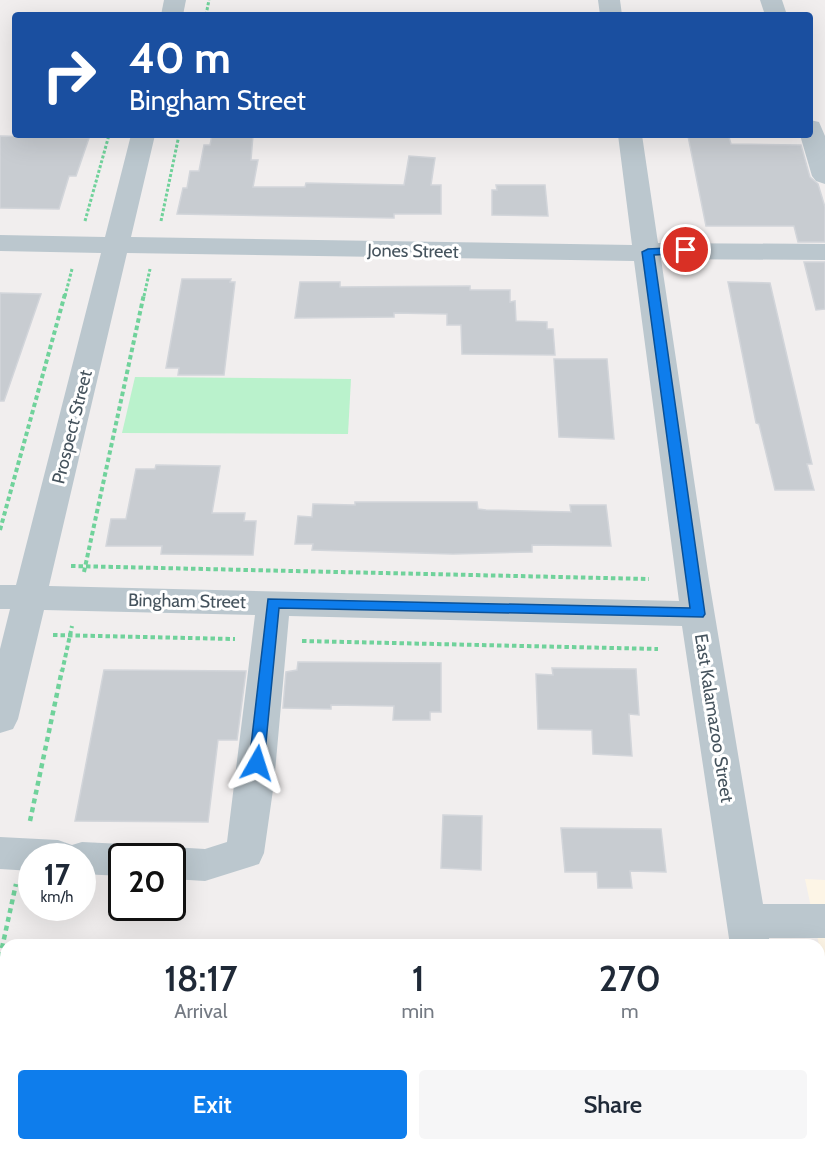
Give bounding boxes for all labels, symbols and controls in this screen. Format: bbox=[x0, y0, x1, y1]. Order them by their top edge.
text: 40 m bbox=[129, 32, 231, 84]
icon: right bbox=[30, 36, 108, 114]
text: Bingham Street bbox=[129, 84, 306, 117]
pin bbox=[660, 224, 711, 275]
icon: arrive bbox=[669, 233, 702, 266]
street label: Jones Street bbox=[366, 239, 459, 263]
street label: Prospect Street bbox=[47, 368, 97, 486]
street label: Bingham Street bbox=[128, 589, 246, 613]
street label: East Kalamazoo Street bbox=[690, 632, 738, 804]
position arrow bbox=[225, 731, 289, 795]
speed limit sign: 20 bbox=[108, 843, 186, 921]
text: 17 bbox=[44, 856, 70, 893]
text: km/h bbox=[41, 888, 73, 906]
text: 18:17 bbox=[164, 956, 237, 1000]
text: 1 bbox=[412, 956, 424, 1000]
text: 270 bbox=[599, 956, 661, 1000]
text: Arrival bbox=[174, 999, 227, 1023]
text: min bbox=[402, 999, 435, 1023]
text: m bbox=[621, 999, 639, 1023]
button: Exit bbox=[18, 1070, 407, 1139]
button: Share bbox=[419, 1070, 807, 1139]

